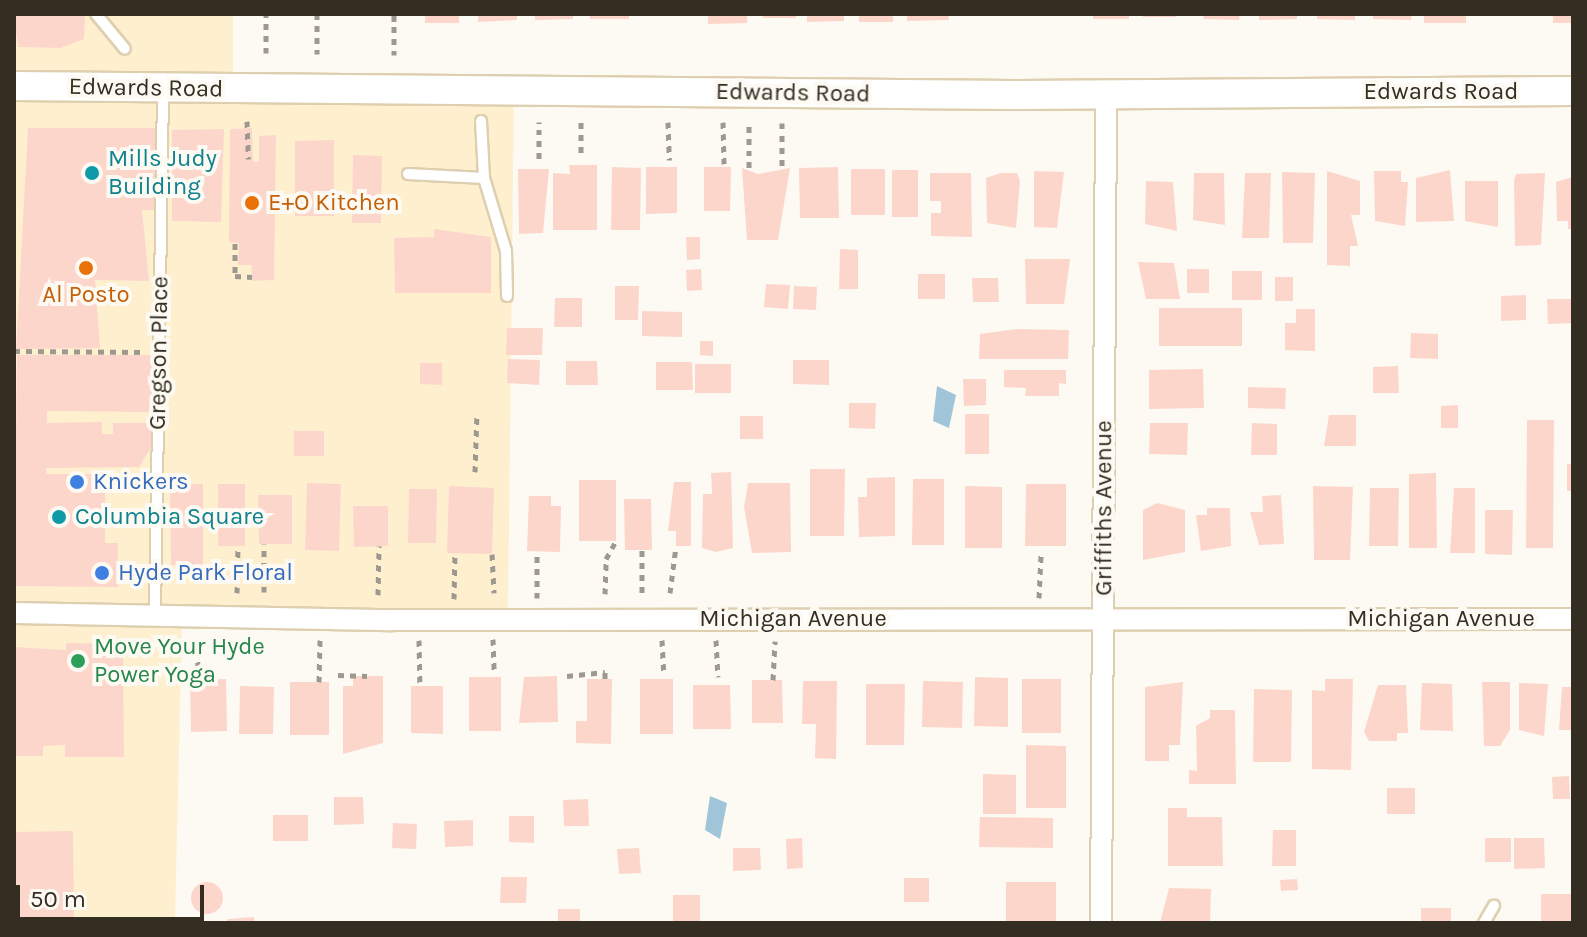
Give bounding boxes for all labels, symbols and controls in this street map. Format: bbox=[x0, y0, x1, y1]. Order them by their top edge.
street label: Edwards Road bbox=[68, 72, 224, 104]
street label: Edwards Road bbox=[715, 77, 871, 109]
street label: Edwards Road bbox=[1364, 78, 1518, 106]
place label: Mills Judy Building bbox=[108, 145, 217, 201]
marker: Mills Judy Building bbox=[83, 164, 101, 182]
place label: E+O Kitchen bbox=[268, 189, 400, 217]
marker: E+O Kitchen bbox=[243, 194, 261, 212]
marker: Al Posto bbox=[77, 259, 95, 277]
street label: Gregson Place bbox=[143, 276, 175, 430]
place label: Al Posto bbox=[42, 281, 130, 309]
street label: Griffiths Avenue bbox=[1090, 420, 1118, 596]
place label: Knickers bbox=[93, 468, 189, 496]
marker: Knickers bbox=[68, 473, 86, 491]
place label: Columbia Square bbox=[75, 503, 264, 531]
marker: Columbia Square bbox=[50, 508, 68, 526]
place label: Hyde Park Floral bbox=[118, 559, 293, 587]
marker: Hyde Park Floral bbox=[93, 564, 111, 582]
street label: Michigan Avenue bbox=[699, 605, 887, 633]
street label: Michigan Avenue bbox=[1347, 605, 1535, 633]
place label: Move Your Hyde Power Yoga bbox=[94, 633, 265, 689]
marker: Move Your Hyde Power Yoga bbox=[69, 652, 87, 670]
scale bar bbox=[20, 869, 208, 919]
text: 50 m bbox=[30, 885, 86, 913]

